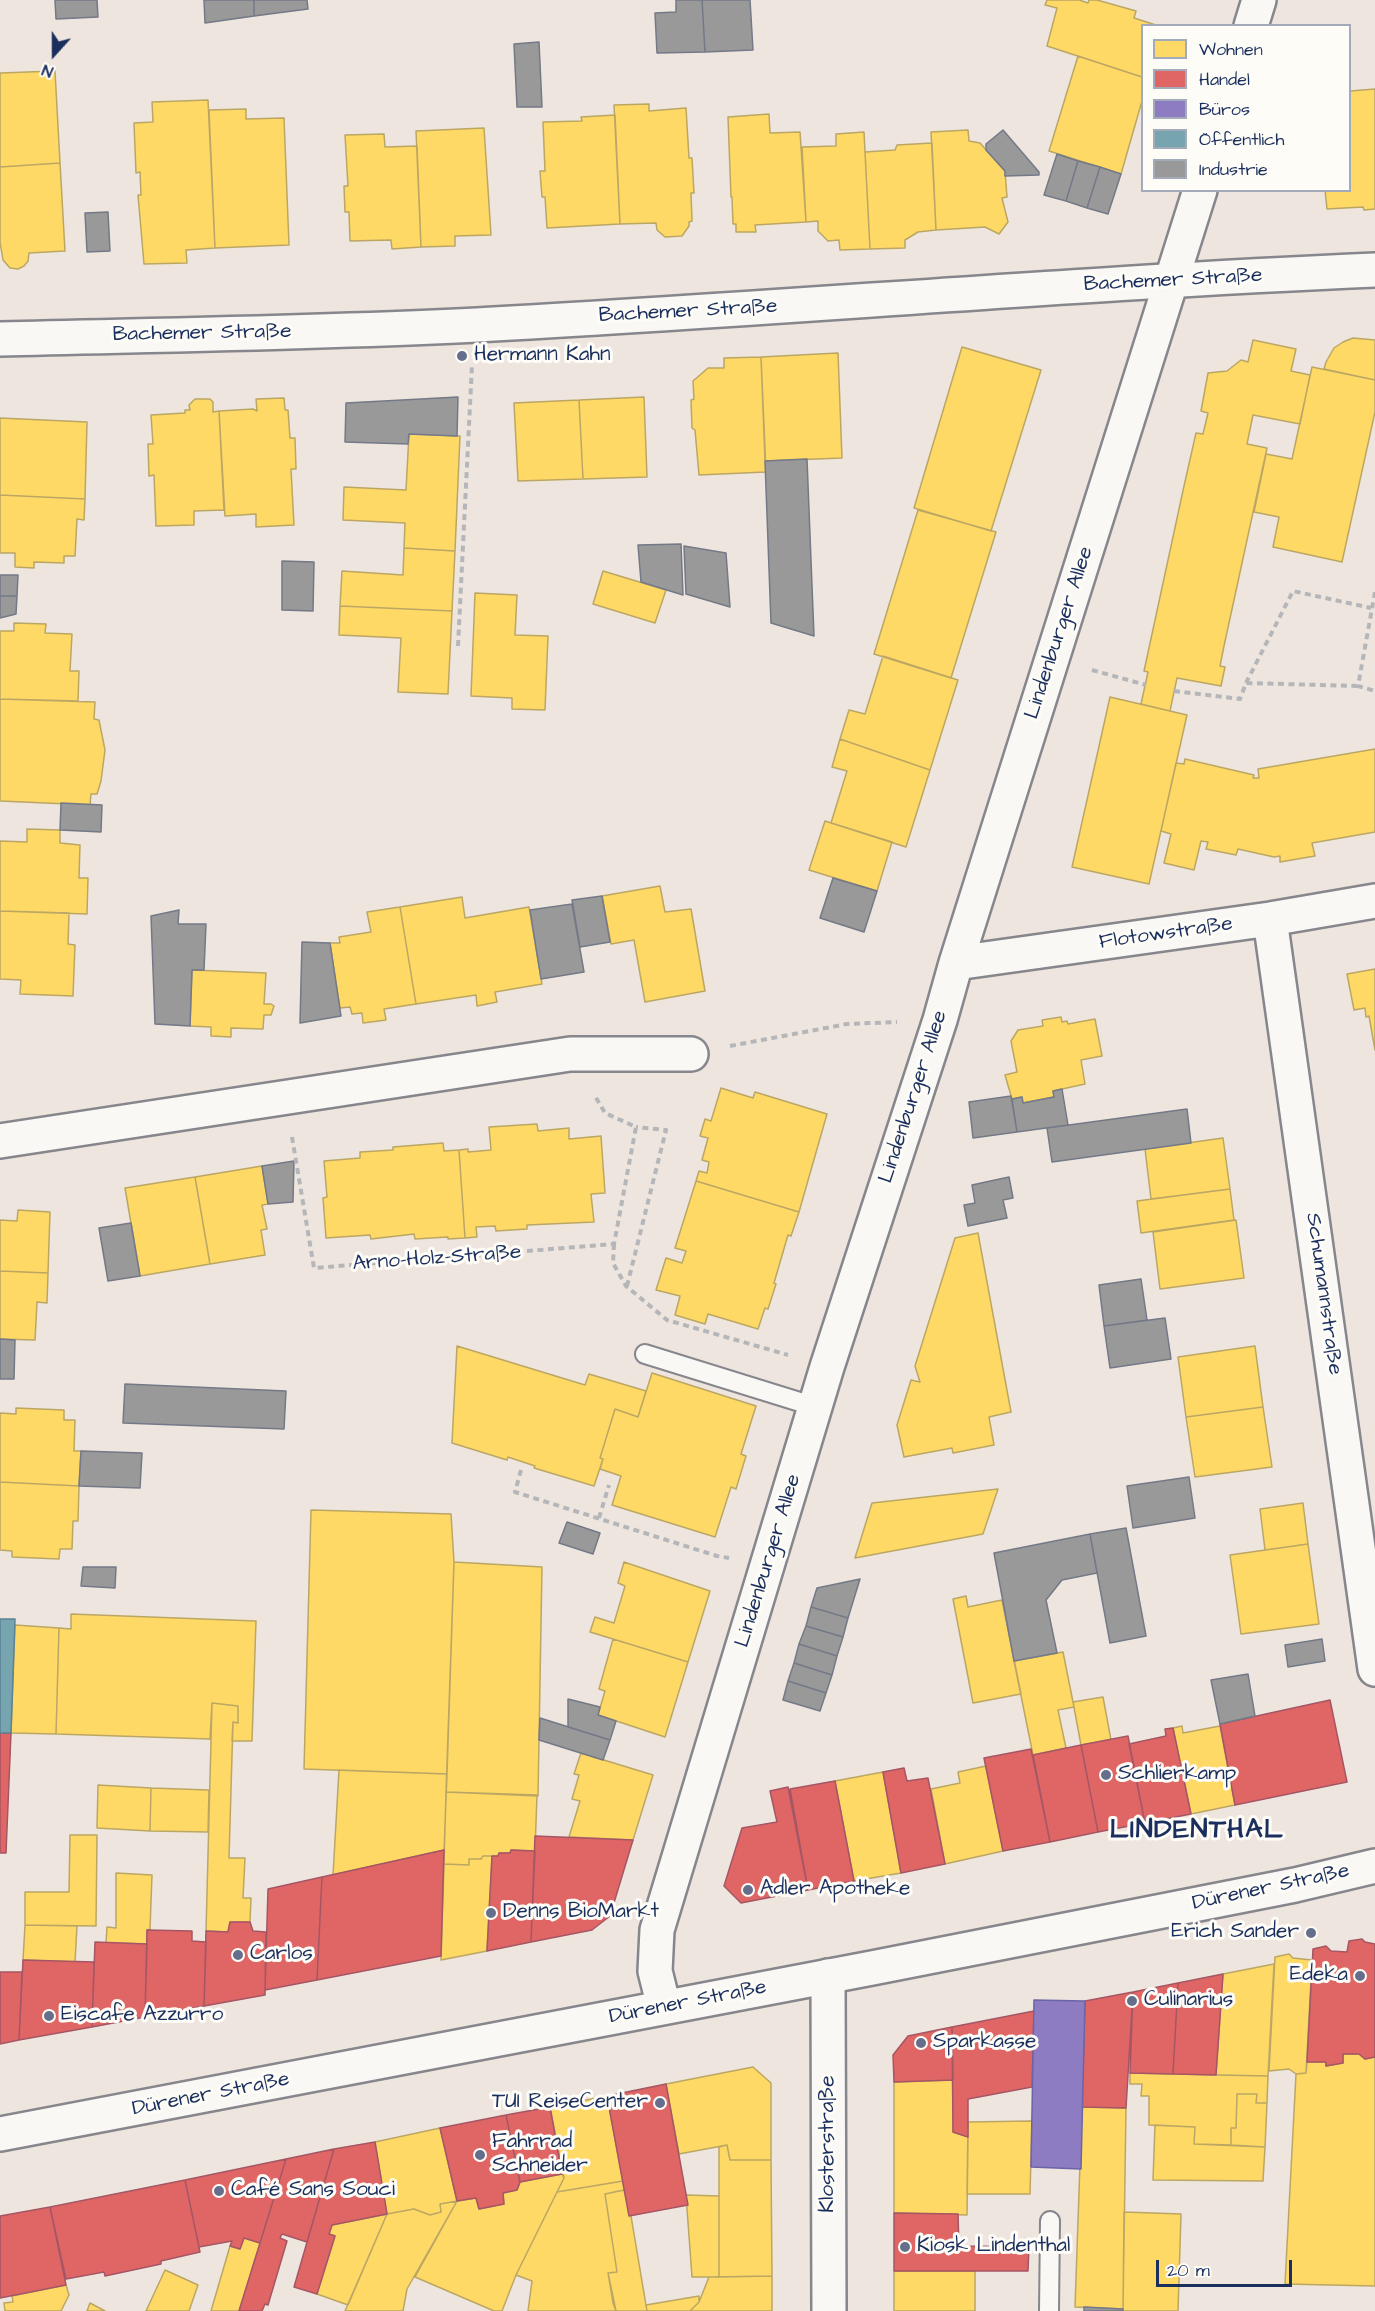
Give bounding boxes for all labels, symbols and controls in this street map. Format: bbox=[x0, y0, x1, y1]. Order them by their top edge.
north arrow bbox=[24, 24, 84, 84]
legend bbox=[1141, 24, 1351, 192]
text: Wohnen bbox=[1199, 37, 1263, 62]
text: N bbox=[39, 59, 56, 83]
text: Handel bbox=[1199, 67, 1250, 92]
text: Büros bbox=[1199, 97, 1250, 122]
text: Öffentlich bbox=[1199, 127, 1284, 152]
text: Industrie bbox=[1199, 157, 1268, 182]
street label: Bachemer Straße bbox=[1083, 264, 1263, 298]
street label: Bachemer Straße bbox=[598, 295, 778, 329]
street label: Bachemer Straße bbox=[112, 320, 292, 348]
place label: Hermann Kahn bbox=[474, 343, 610, 369]
marker: Hermann Kahn bbox=[455, 349, 469, 363]
street label: Lindenburger Allee bbox=[1020, 544, 1100, 722]
street label: Flotowstraße bbox=[1098, 912, 1234, 956]
street label: Lindenburger Allee bbox=[874, 1008, 954, 1186]
street label: Schumannstraße bbox=[1299, 1211, 1347, 1377]
street label: Arno-Holz-Straße bbox=[352, 1241, 522, 1277]
street label: Lindenburger Allee bbox=[731, 1471, 807, 1651]
place label: Schlierkamp bbox=[1118, 1762, 1236, 1788]
marker: Schlierkamp bbox=[1099, 1768, 1113, 1782]
district label: LINDENTHAL bbox=[1110, 1815, 1284, 1847]
street label: Dürener Straße bbox=[1190, 1859, 1352, 1917]
place label: Adler Apotheke bbox=[760, 1877, 910, 1903]
marker: Adler Apotheke bbox=[741, 1883, 755, 1897]
place label: Denns BioMarkt bbox=[503, 1900, 659, 1926]
marker: Denns BioMarkt bbox=[484, 1906, 498, 1920]
place label: Erich Sander bbox=[1171, 1920, 1299, 1946]
marker: Erich Sander bbox=[1304, 1926, 1318, 1940]
place label: Carlos bbox=[250, 1942, 313, 1968]
marker: Carlos bbox=[231, 1948, 245, 1962]
place label: Edeka bbox=[1290, 1963, 1348, 1989]
marker: Edeka bbox=[1353, 1969, 1367, 1983]
street label: Dürener Straße bbox=[607, 1975, 769, 2031]
place label: Culinarius bbox=[1144, 1988, 1233, 2014]
marker: Culinarius bbox=[1125, 1994, 1139, 2008]
place label: Eiscafe Azzurro bbox=[61, 2003, 223, 2029]
marker: Eiscafe Azzurro bbox=[42, 2009, 56, 2023]
place label: Sparkasse bbox=[933, 2030, 1036, 2056]
marker: Sparkasse bbox=[914, 2036, 928, 2050]
street label: Dürener Straße bbox=[130, 2067, 292, 2123]
street label: Klosterstraße bbox=[816, 2075, 842, 2213]
place label: TUI ReiseCenter bbox=[492, 2090, 648, 2116]
marker: TUI ReiseCenter bbox=[653, 2096, 667, 2110]
place label: Fahrrad Schneider bbox=[492, 2130, 588, 2180]
marker: Fahrrad Schneider bbox=[473, 2148, 487, 2162]
place label: Café Sans Souci bbox=[231, 2178, 395, 2204]
marker: Café Sans Souci bbox=[212, 2184, 226, 2198]
place label: Kiosk Lindenthal bbox=[917, 2234, 1070, 2260]
marker: Kiosk Lindenthal bbox=[898, 2240, 912, 2254]
scale bar bbox=[1159, 2248, 1296, 2286]
text: 20 m bbox=[1167, 2258, 1210, 2283]

